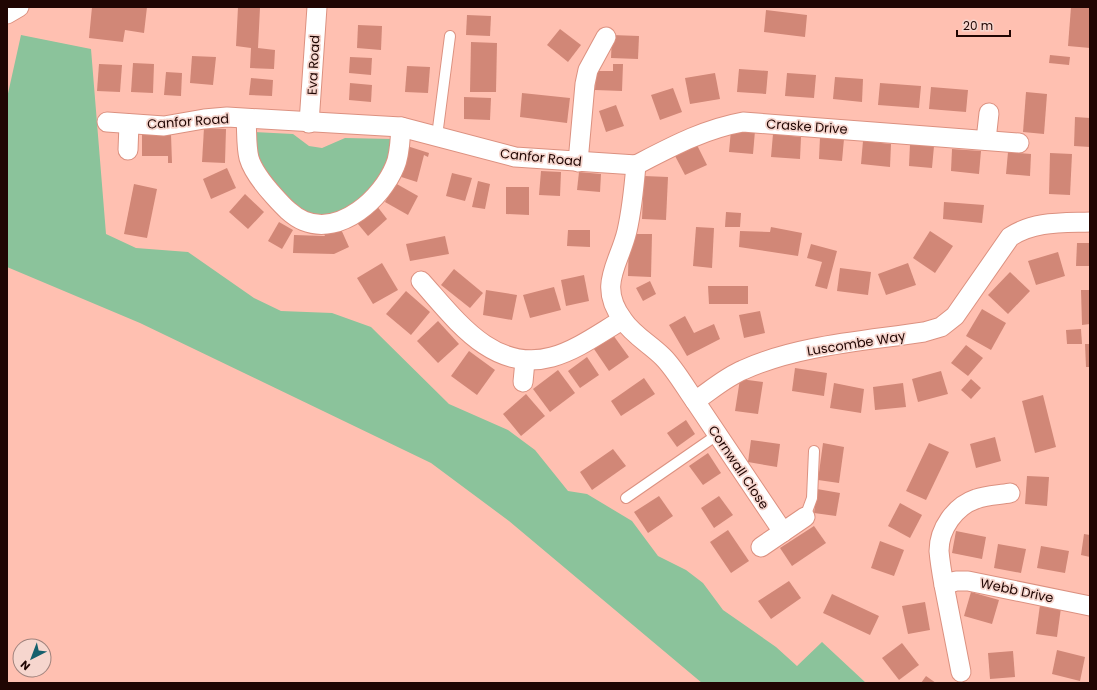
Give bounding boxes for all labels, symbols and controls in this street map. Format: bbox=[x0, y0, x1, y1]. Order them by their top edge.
scale bar bbox=[957, 12, 1010, 38]
text: 20 m bbox=[963, 17, 993, 34]
street label: Eva Road bbox=[302, 35, 325, 95]
street label: Canfor Road bbox=[147, 109, 230, 134]
street label: Craske Drive bbox=[766, 114, 848, 139]
street label: Canfor Road bbox=[499, 144, 583, 171]
street label: Luscombe Way bbox=[805, 326, 907, 361]
street label: Cornwall Close bbox=[704, 422, 774, 513]
street label: Webb Drive bbox=[979, 573, 1055, 608]
north arrow bbox=[12, 638, 52, 678]
text: N bbox=[17, 657, 34, 674]

